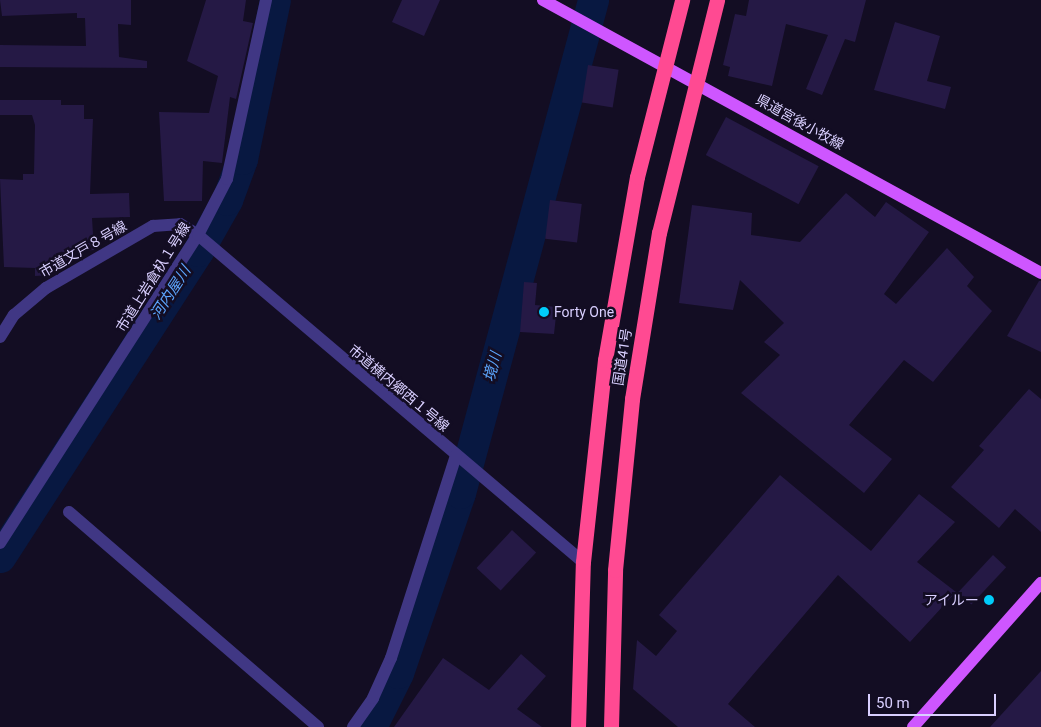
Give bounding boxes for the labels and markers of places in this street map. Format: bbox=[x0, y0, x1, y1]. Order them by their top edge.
place label: Forty One bbox=[554, 304, 614, 320]
marker: Forty One bbox=[538, 306, 550, 318]
place label: アイルー bbox=[923, 592, 979, 608]
marker: アイルー bbox=[983, 594, 995, 606]

